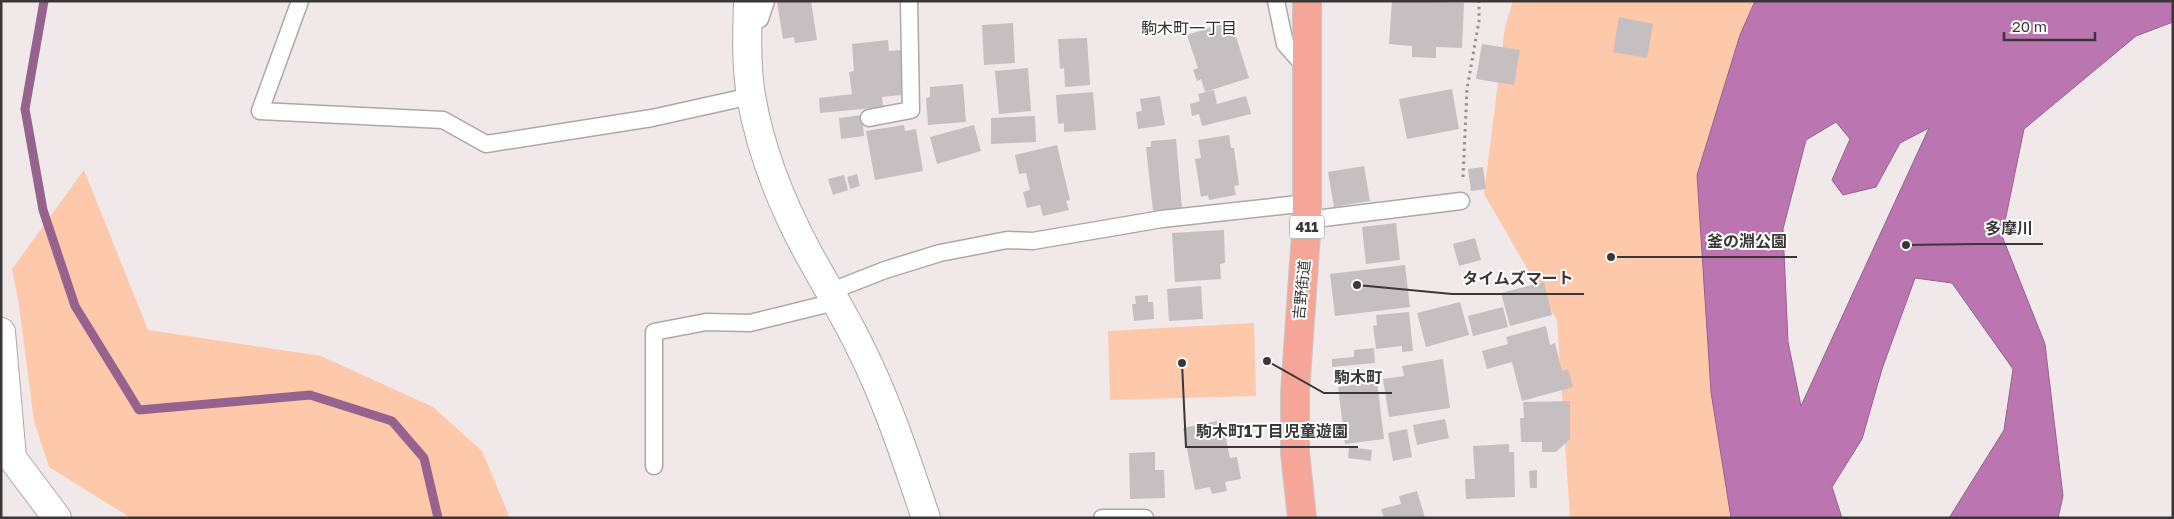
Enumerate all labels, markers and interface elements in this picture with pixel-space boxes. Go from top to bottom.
scale bar [2004,10,2095,42]
text: 20 m [2012,17,2047,35]
district label: 駒木町一丁目 [1141,18,1237,38]
callout: 多摩川 [1975,213,2043,244]
road number: 411 [1290,216,1324,238]
text: 多摩川 [1985,218,2033,238]
callout: 釜の淵公園 [1697,226,1797,257]
text: 釜の淵公園 [1707,231,1787,251]
street label: 吉野街道 [1289,259,1313,321]
callout: タイムズマート [1452,263,1584,294]
text: タイムズマート [1462,268,1574,288]
callout: 駒木町 [1324,362,1392,393]
text: 駒木町 [1334,367,1382,387]
callout: 駒木町1丁目児童遊園 [1186,416,1358,447]
text: 駒木町1丁目児童遊園 [1196,421,1348,441]

